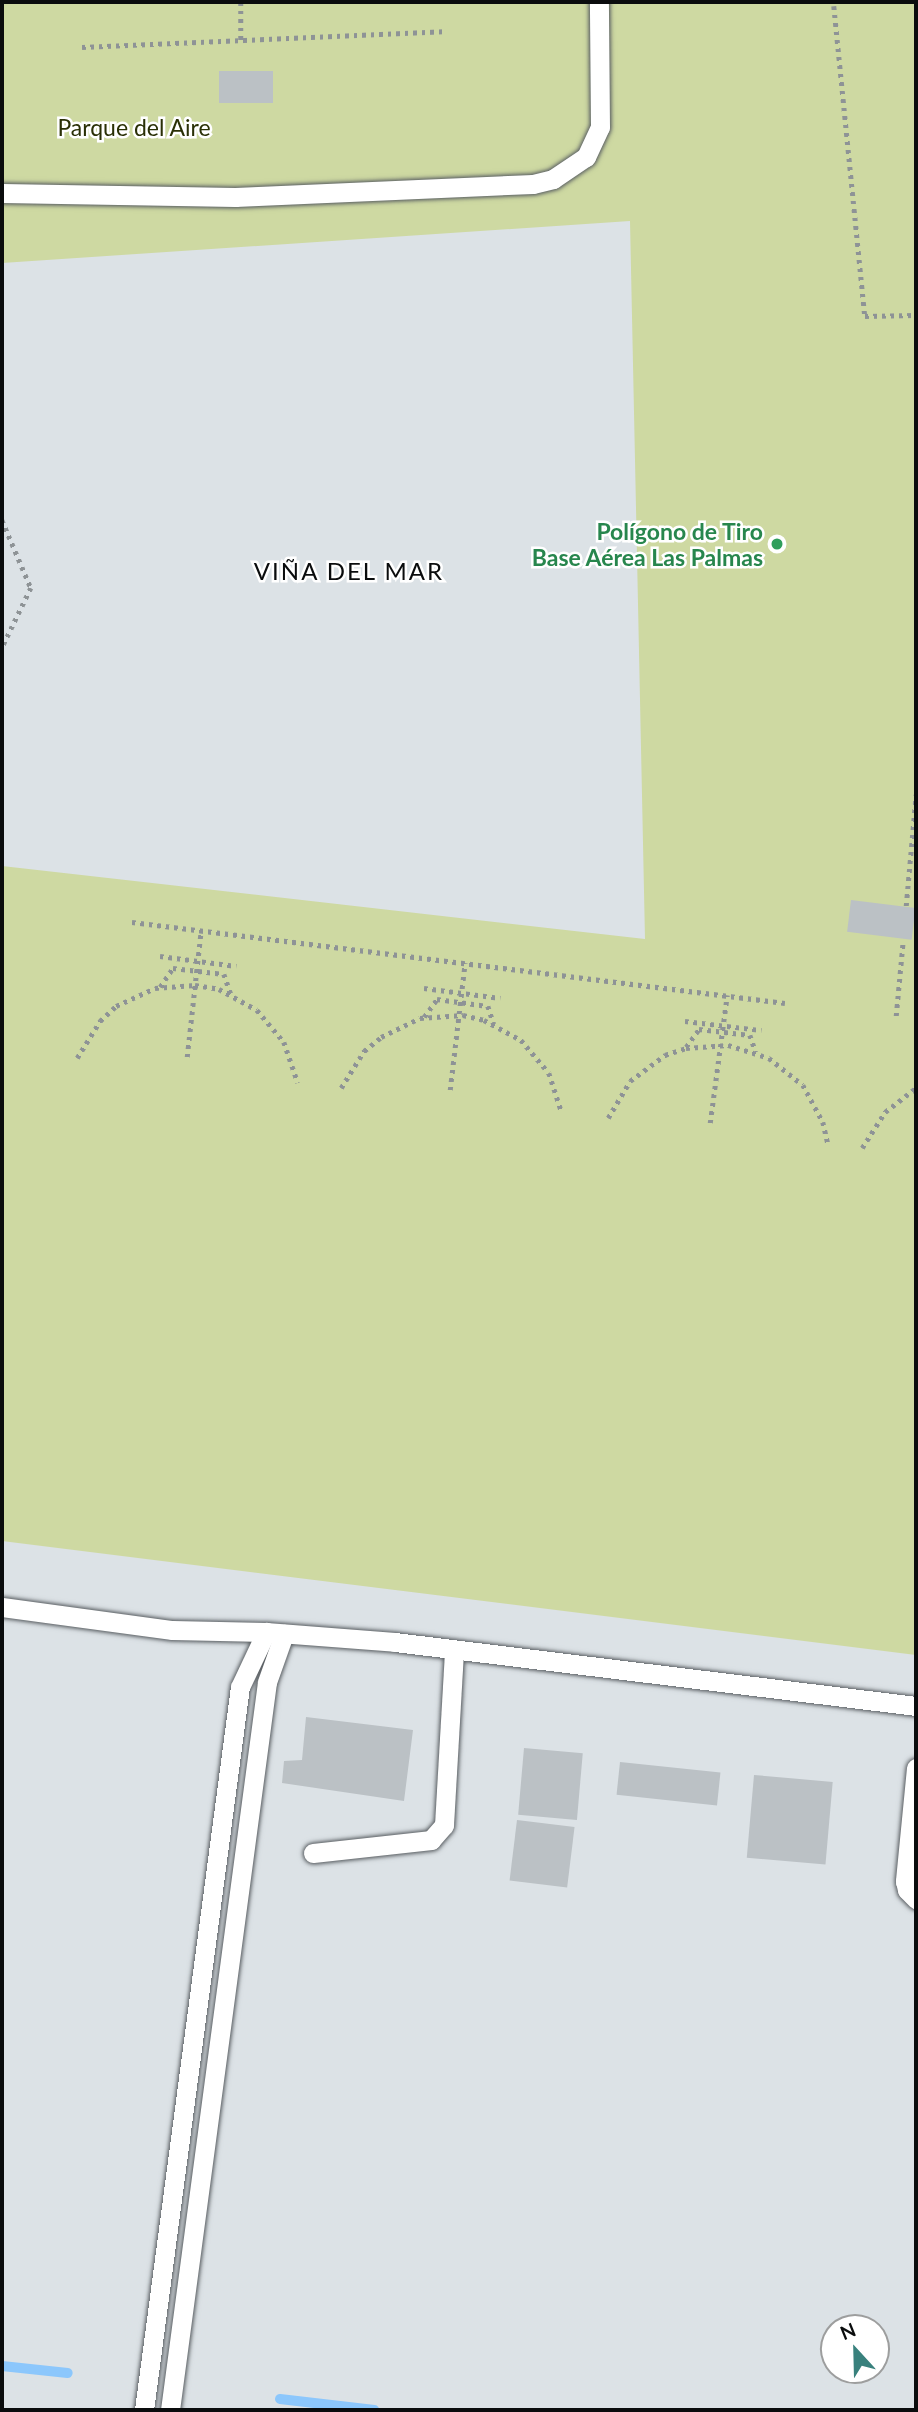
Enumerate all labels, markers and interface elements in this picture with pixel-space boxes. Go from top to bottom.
park label: Parque del Aire [57,113,211,141]
place label: Polígono de Tiro Base Aérea Las Palmas [531,517,763,571]
marker: Polígono de Tiro Base Aérea Las Palmas [769,536,785,552]
district label: VIÑA DEL MAR [255,557,443,585]
north arrow [820,2314,890,2384]
text: N [837,2318,859,2344]

